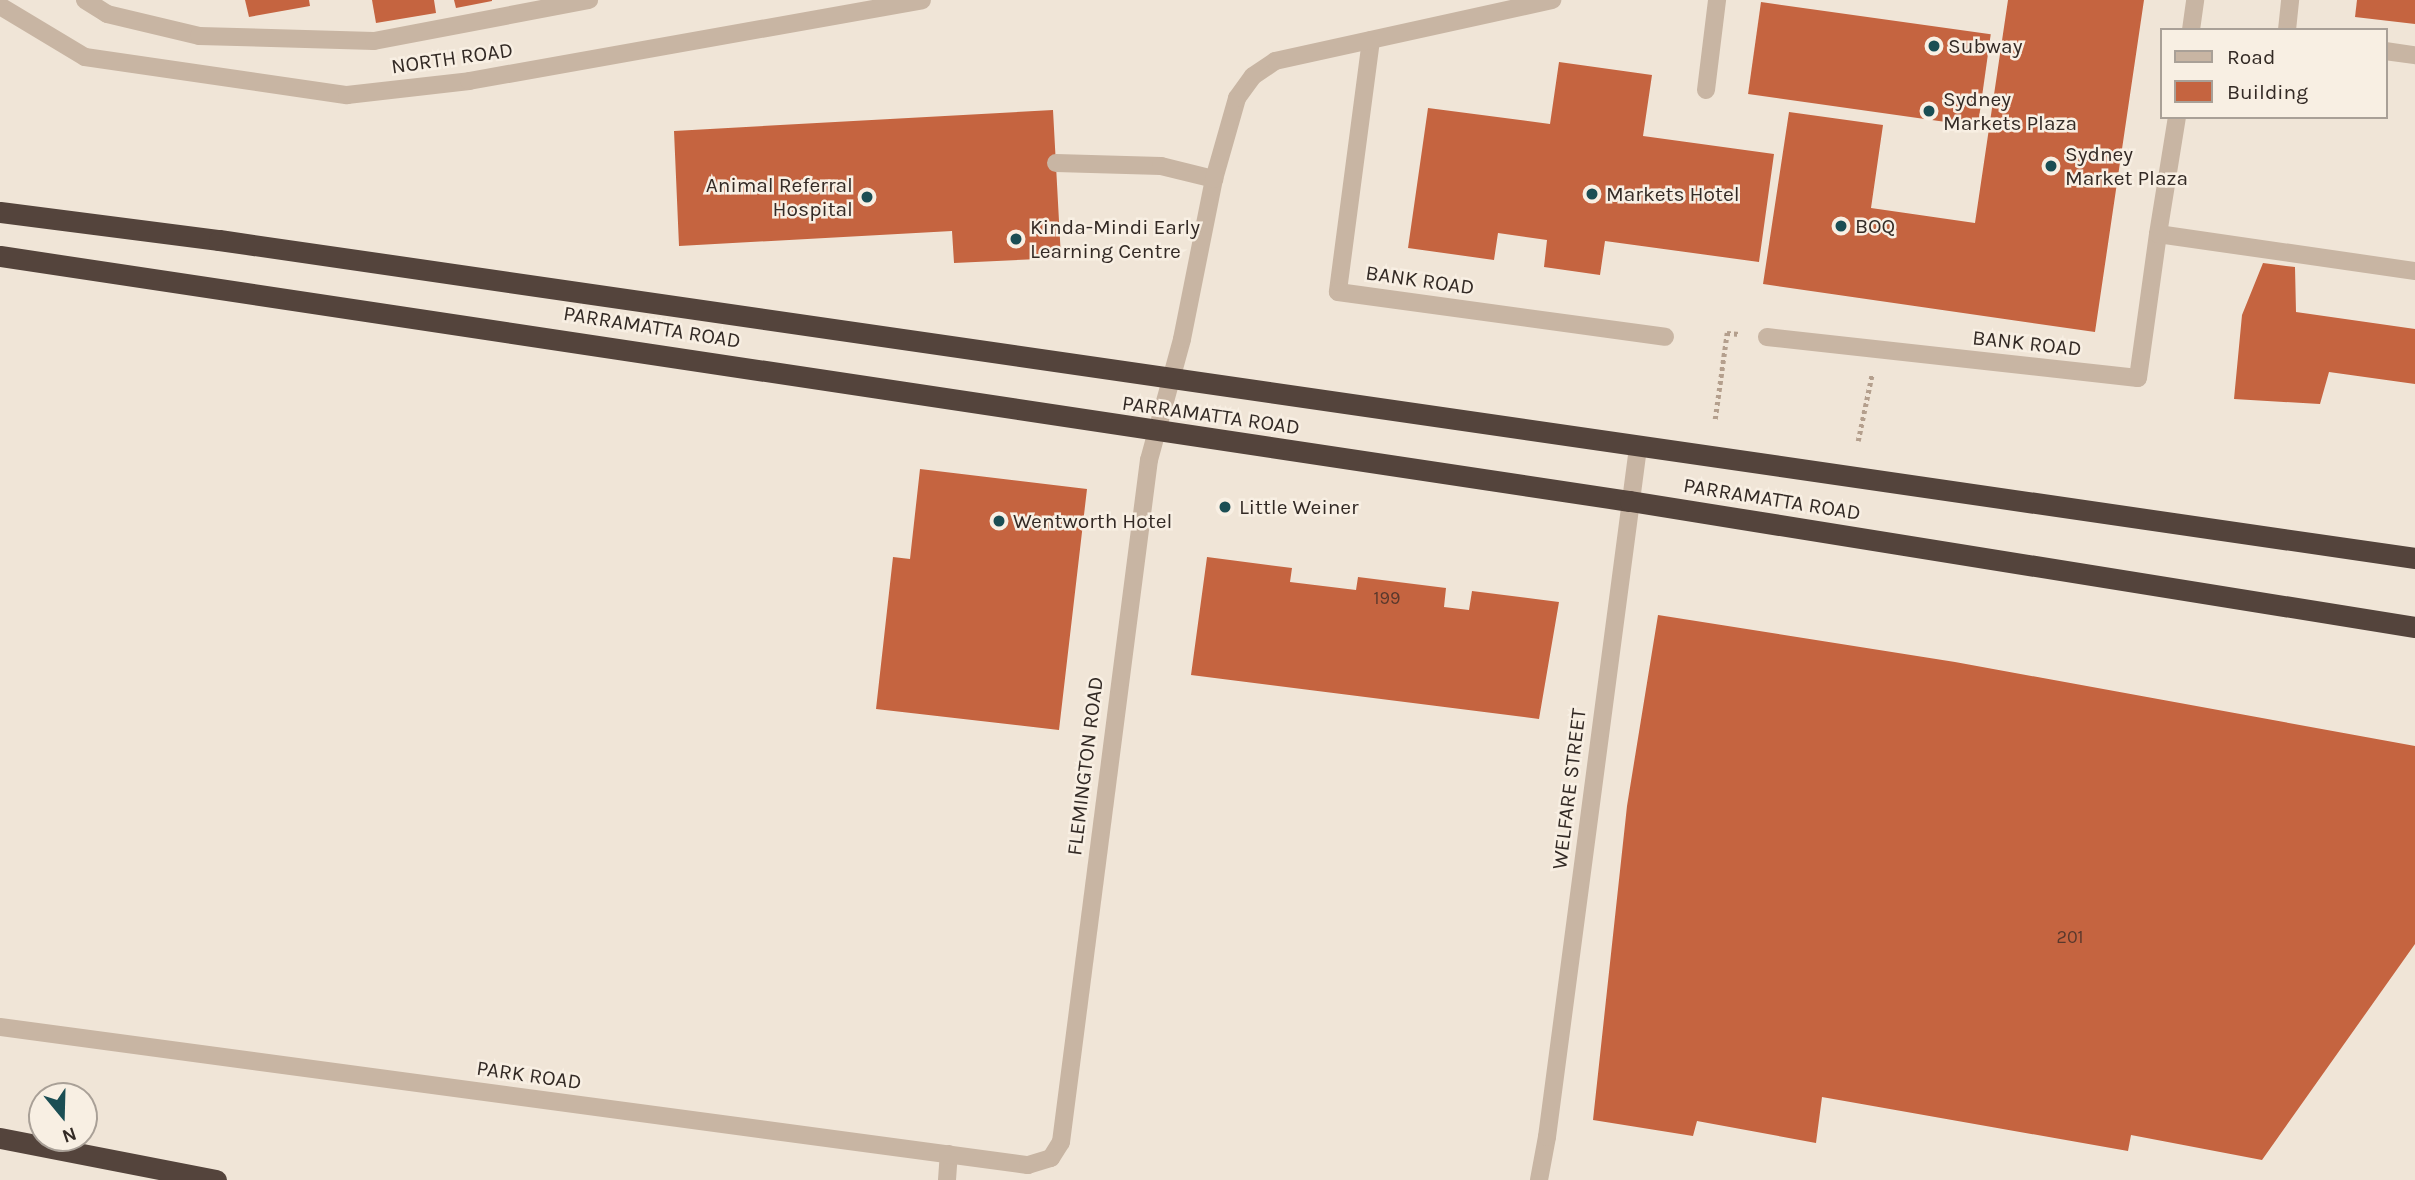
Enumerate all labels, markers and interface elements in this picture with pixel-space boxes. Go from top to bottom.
legend [2160,28,2387,119]
place label: Subway [1948,33,2022,59]
street label: NORTH ROAD [390,37,514,79]
marker: Subway [1926,38,1942,54]
text: Road [2227,45,2275,69]
text: Building [2227,80,2308,104]
place label: Sydney Markets Plaza [1943,86,2077,136]
marker: Sydney Markets Plaza [1921,103,1937,119]
place label: Sydney Market Plaza [2065,141,2188,191]
marker: Sydney Market Plaza [2043,158,2059,174]
place label: Animal Referral Hospital [706,172,853,222]
place label: Markets Hotel [1606,181,1740,207]
marker: Markets Hotel [1584,186,1600,202]
marker: Animal Referral Hospital [859,189,875,205]
place label: BOQ [1855,213,1895,239]
place label: Kinda-Mindi Early Learning Centre [1030,214,1200,264]
marker: BOQ [1833,218,1849,234]
marker: Kinda-Mindi Early Learning Centre [1008,231,1024,247]
street label: BANK ROAD [1364,260,1476,300]
street label: PARRAMATTA ROAD [562,301,742,353]
street label: BANK ROAD [1971,325,2083,361]
street label: PARRAMATTA ROAD [1121,390,1301,440]
street label: PARRAMATTA ROAD [1682,473,1862,525]
place label: Little Weiner [1239,494,1359,520]
marker: Little Weiner [1217,499,1233,515]
place label: Wentworth Hotel [1013,508,1172,534]
marker: Wentworth Hotel [991,513,1007,529]
house number: 199 [1374,587,1400,609]
street label: FLEMINGTON ROAD [1062,675,1108,857]
street label: WELFARE STREET [1547,707,1591,871]
house number: 201 [2056,926,2084,948]
street label: PARK ROAD [475,1055,583,1095]
north arrow [28,1082,98,1152]
text: N [59,1122,79,1148]

